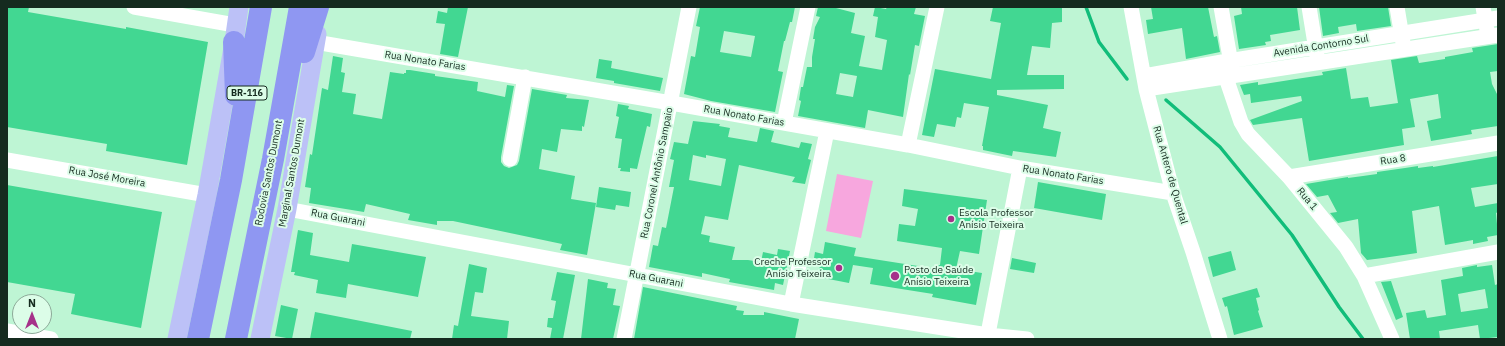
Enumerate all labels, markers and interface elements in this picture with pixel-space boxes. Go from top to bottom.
street label: Avenida Contorno Sul [1273,33,1369,59]
street label: Rua Nonato Farias [384,49,466,73]
road number: BR-116 [227,86,267,100]
street label: Rua Nonato Farias [703,103,785,129]
street label: Rua Coronel Antônio Sampaio [638,106,676,240]
street label: Marginal Santos Dumont [277,118,307,228]
street label: Rodovia Santos Dumont [253,119,285,227]
street label: Rua Antero de Quental [1150,125,1190,225]
street label: Rua 8 [1379,152,1407,168]
street label: Rua Nonato Farias [1022,163,1104,187]
street label: Rua José Moreira [68,164,146,190]
street label: Rua 1 [1294,185,1320,213]
street label: Rua Guarani [310,207,366,229]
place label: Escola Professor Anísio Teixeira [959,207,1033,230]
marker: Escola Professor Anísio Teixeira [946,214,956,224]
place label: Creche Professor Anísio Teixeira [754,256,831,280]
marker: Creche Professor Anísio Teixeira [834,263,844,273]
place label: Posto de Saúde Anísio Teixeira [904,264,973,288]
street label: Rua Guarani [628,268,684,290]
marker: Posto de Saúde Anísio Teixeira [889,270,901,282]
north arrow [12,294,52,334]
text: N [28,296,36,310]

